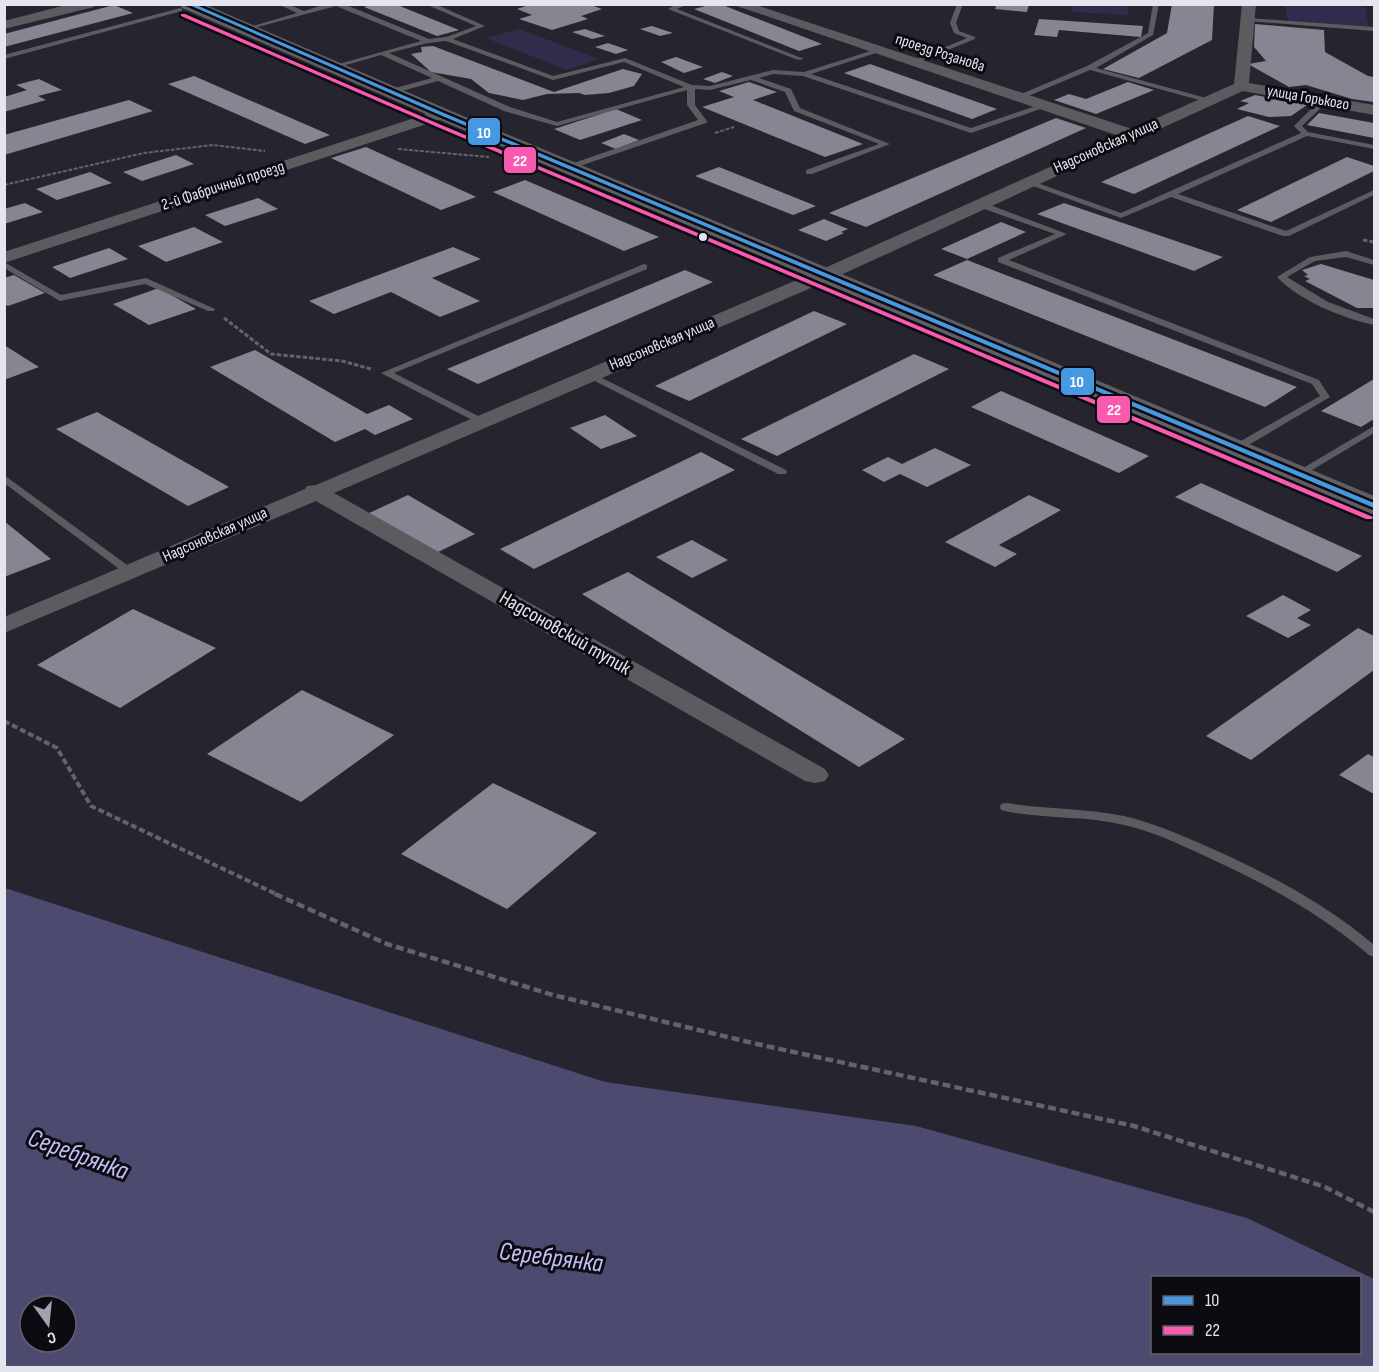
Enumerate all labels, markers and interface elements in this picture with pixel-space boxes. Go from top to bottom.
street label: проезд Розанова [893,30,987,76]
street label: улица Горького [1265,81,1351,115]
street label: Надсоновская улица [1051,114,1161,178]
line badge: 10 [467,117,501,146]
text: 10 [477,124,491,143]
line badge: 22 [503,146,537,174]
text: 22 [513,152,527,171]
street label: 2-й Фабричный проезд [159,157,287,215]
unlabelled marker [697,231,709,243]
street label: Надсоновская улица [607,313,717,375]
line badge: 10 [1060,367,1095,396]
text: 10 [1070,373,1084,392]
line badge: 22 [1096,395,1131,424]
text: 22 [1107,401,1121,420]
street label: Надсоновская улица [160,503,270,567]
street label: Надсоновский тупик [495,586,635,681]
water label: Серебрянка [24,1123,133,1188]
water label: Серебрянка [497,1236,605,1280]
legend [1151,1276,1361,1354]
text: 10 [1205,1290,1219,1311]
north arrow [18,1294,78,1354]
text: 22 [1205,1320,1220,1341]
text: С [45,1327,58,1347]

